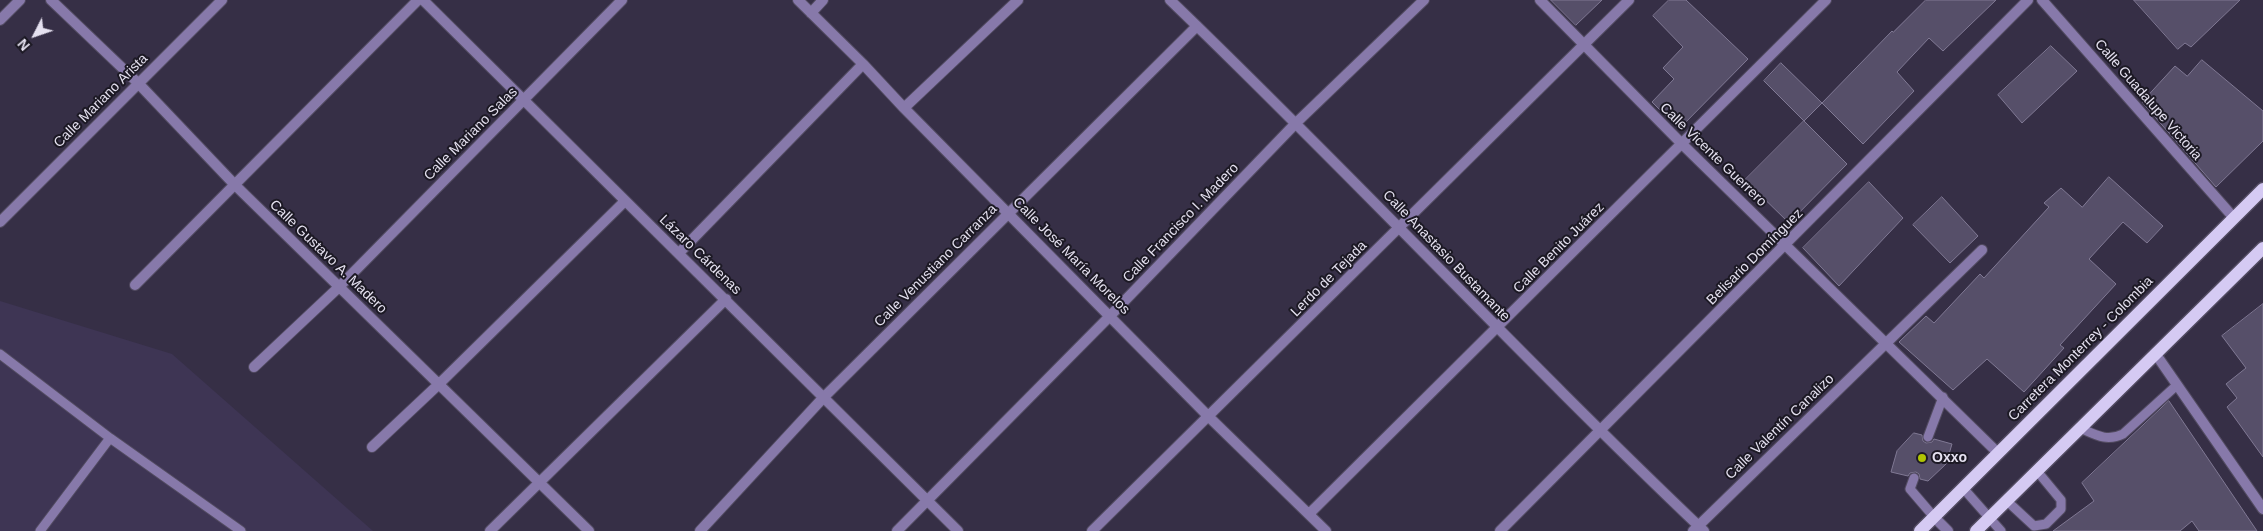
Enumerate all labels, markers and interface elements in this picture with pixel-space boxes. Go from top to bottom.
north arrow [10,10,60,60]
text: N [14,36,33,54]
street label: Calle Guadalupe Victoria [2091,36,2205,164]
street label: Calle Mariano Arista [50,50,152,152]
street label: Calle Mariano Salas [421,84,521,184]
street label: Calle Vicente Guerrero [1656,100,1770,210]
street label: Calle Francisco I. Madero [1120,160,1242,286]
street label: Calle Anastasio Bustamante [1379,187,1513,325]
street label: Calle José María Morelos [1009,194,1133,318]
street label: Calle Gustavo A. Madero [266,197,390,317]
street label: Calle Benito Juárez [1510,199,1608,297]
street label: Calle Venustiano Carranza [871,201,1001,331]
street label: Belisario Domínguez [1703,205,1807,309]
street label: Lázaro Cárdenas [656,212,744,298]
street label: Lerdo de Tejada [1288,238,1370,320]
street label: Carretera Monterrey - Colombia [2005,273,2157,425]
street label: Calle Valentín Canalizo [1722,371,1838,483]
place label: Oxxo [1932,450,1967,466]
marker: Oxxo [1916,452,1928,464]

